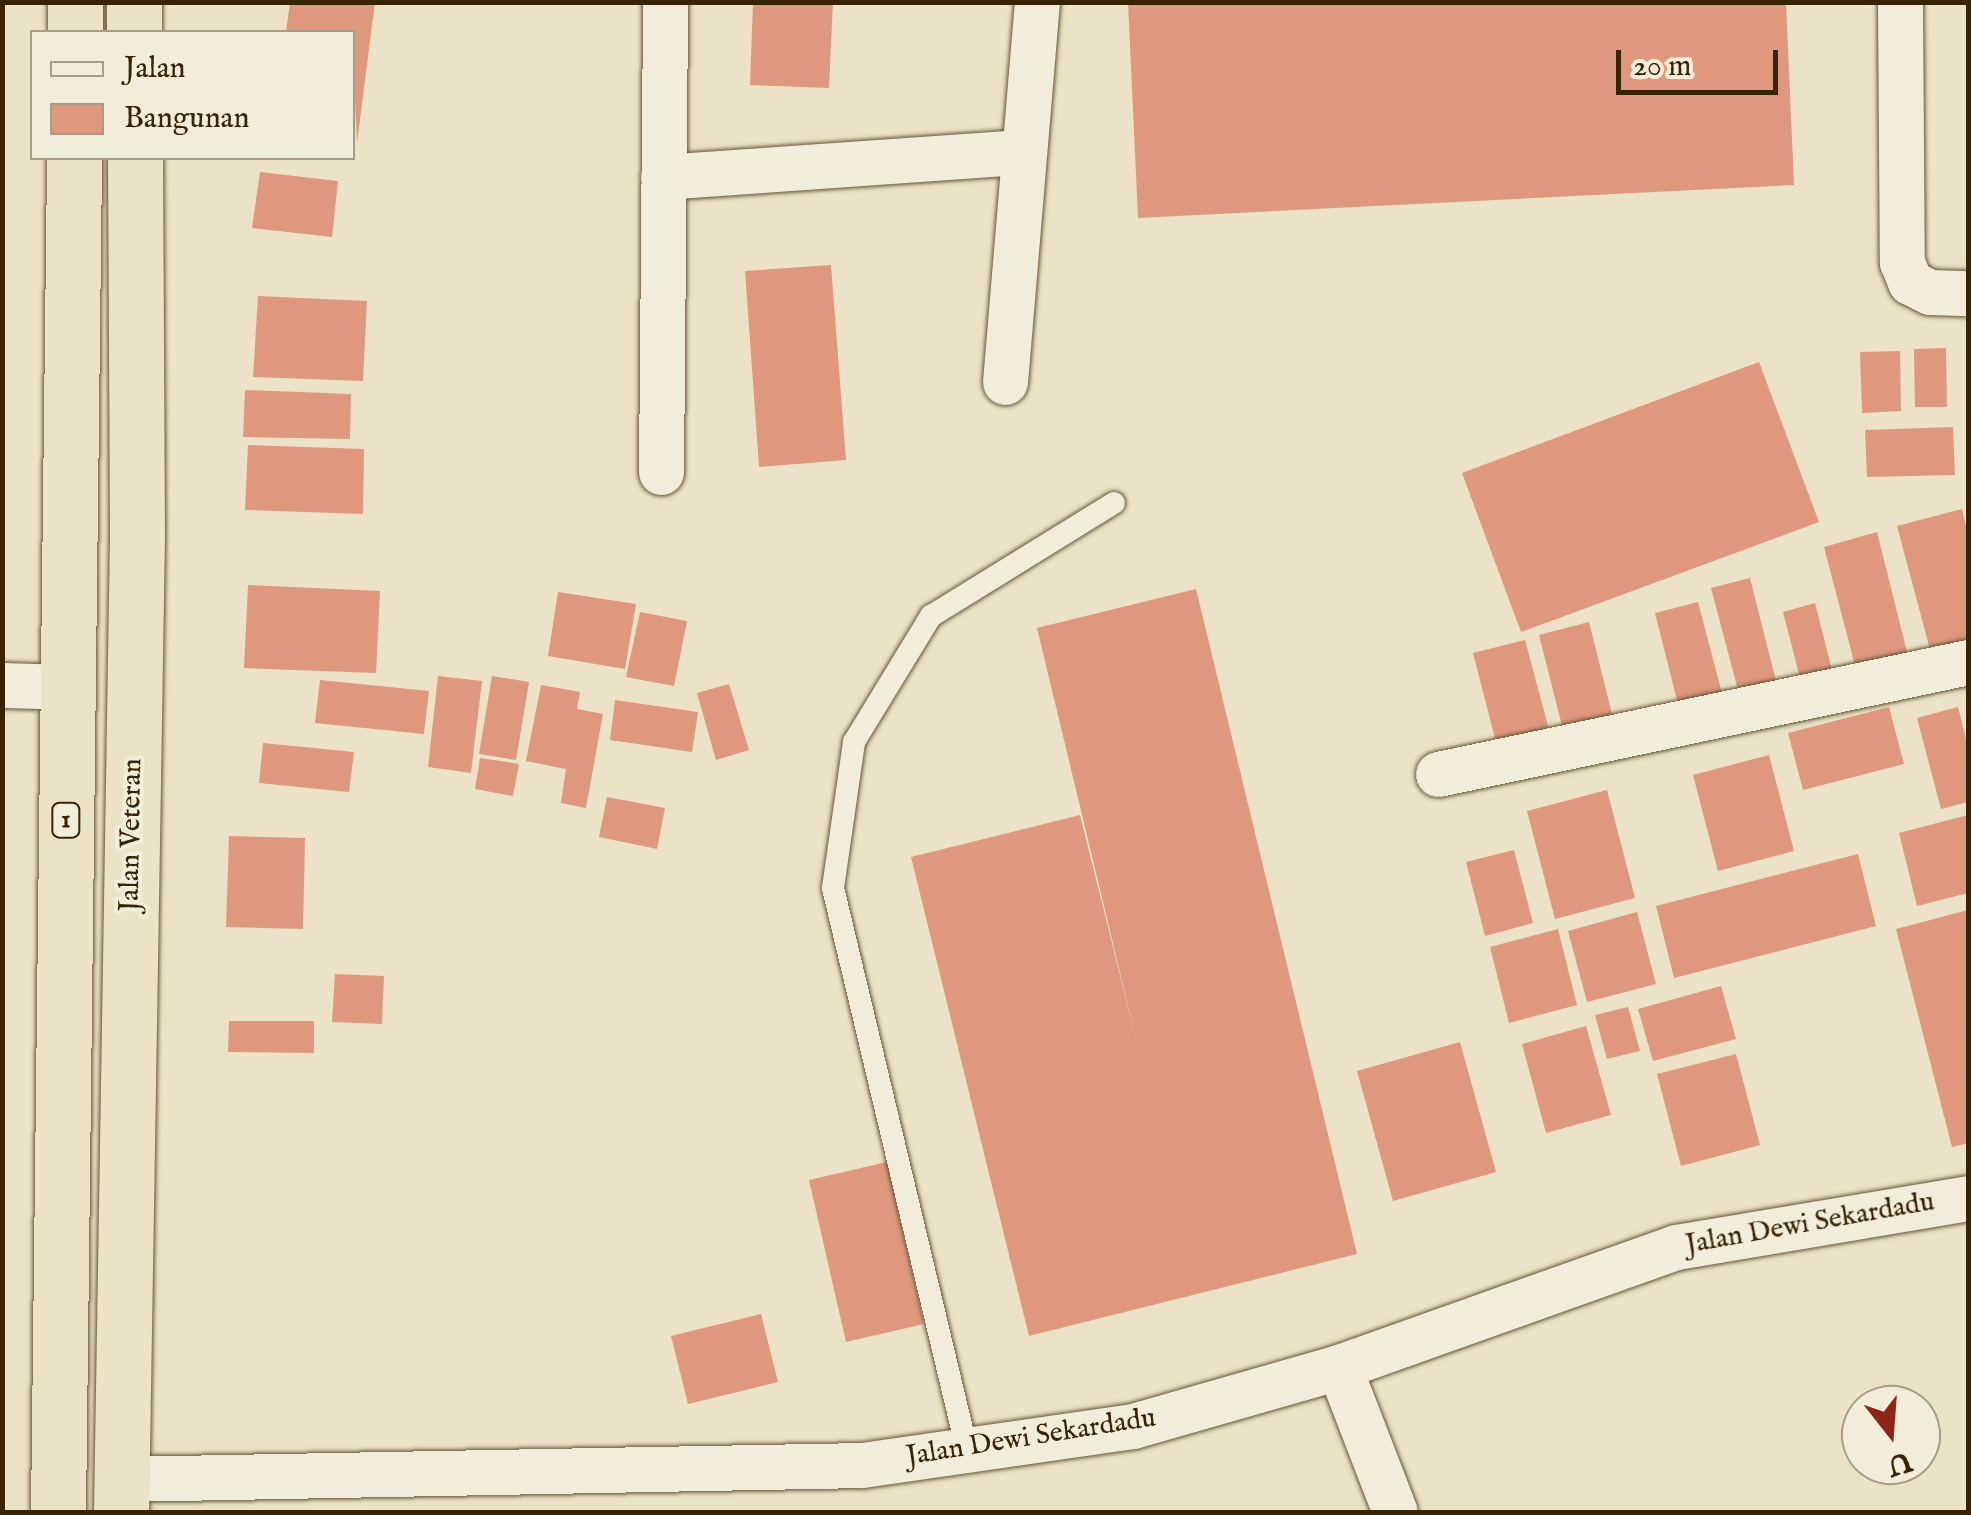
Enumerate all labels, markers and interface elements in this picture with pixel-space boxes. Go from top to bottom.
legend [30,30,355,160]
scale bar [1621,30,1784,92]
text: 20 m [1633,48,1692,86]
text: Jalan [124,50,186,88]
text: Bangunan [124,100,250,138]
street label: Jalan Veteran [114,758,150,912]
road number: 1 [51,800,81,840]
street label: Jalan Dewi Sekardadu [1683,1186,1937,1262]
north arrow [1841,1385,1941,1485]
street label: Jalan Dewi Sekardadu [904,1402,1158,1474]
text: U [1883,1442,1916,1482]

